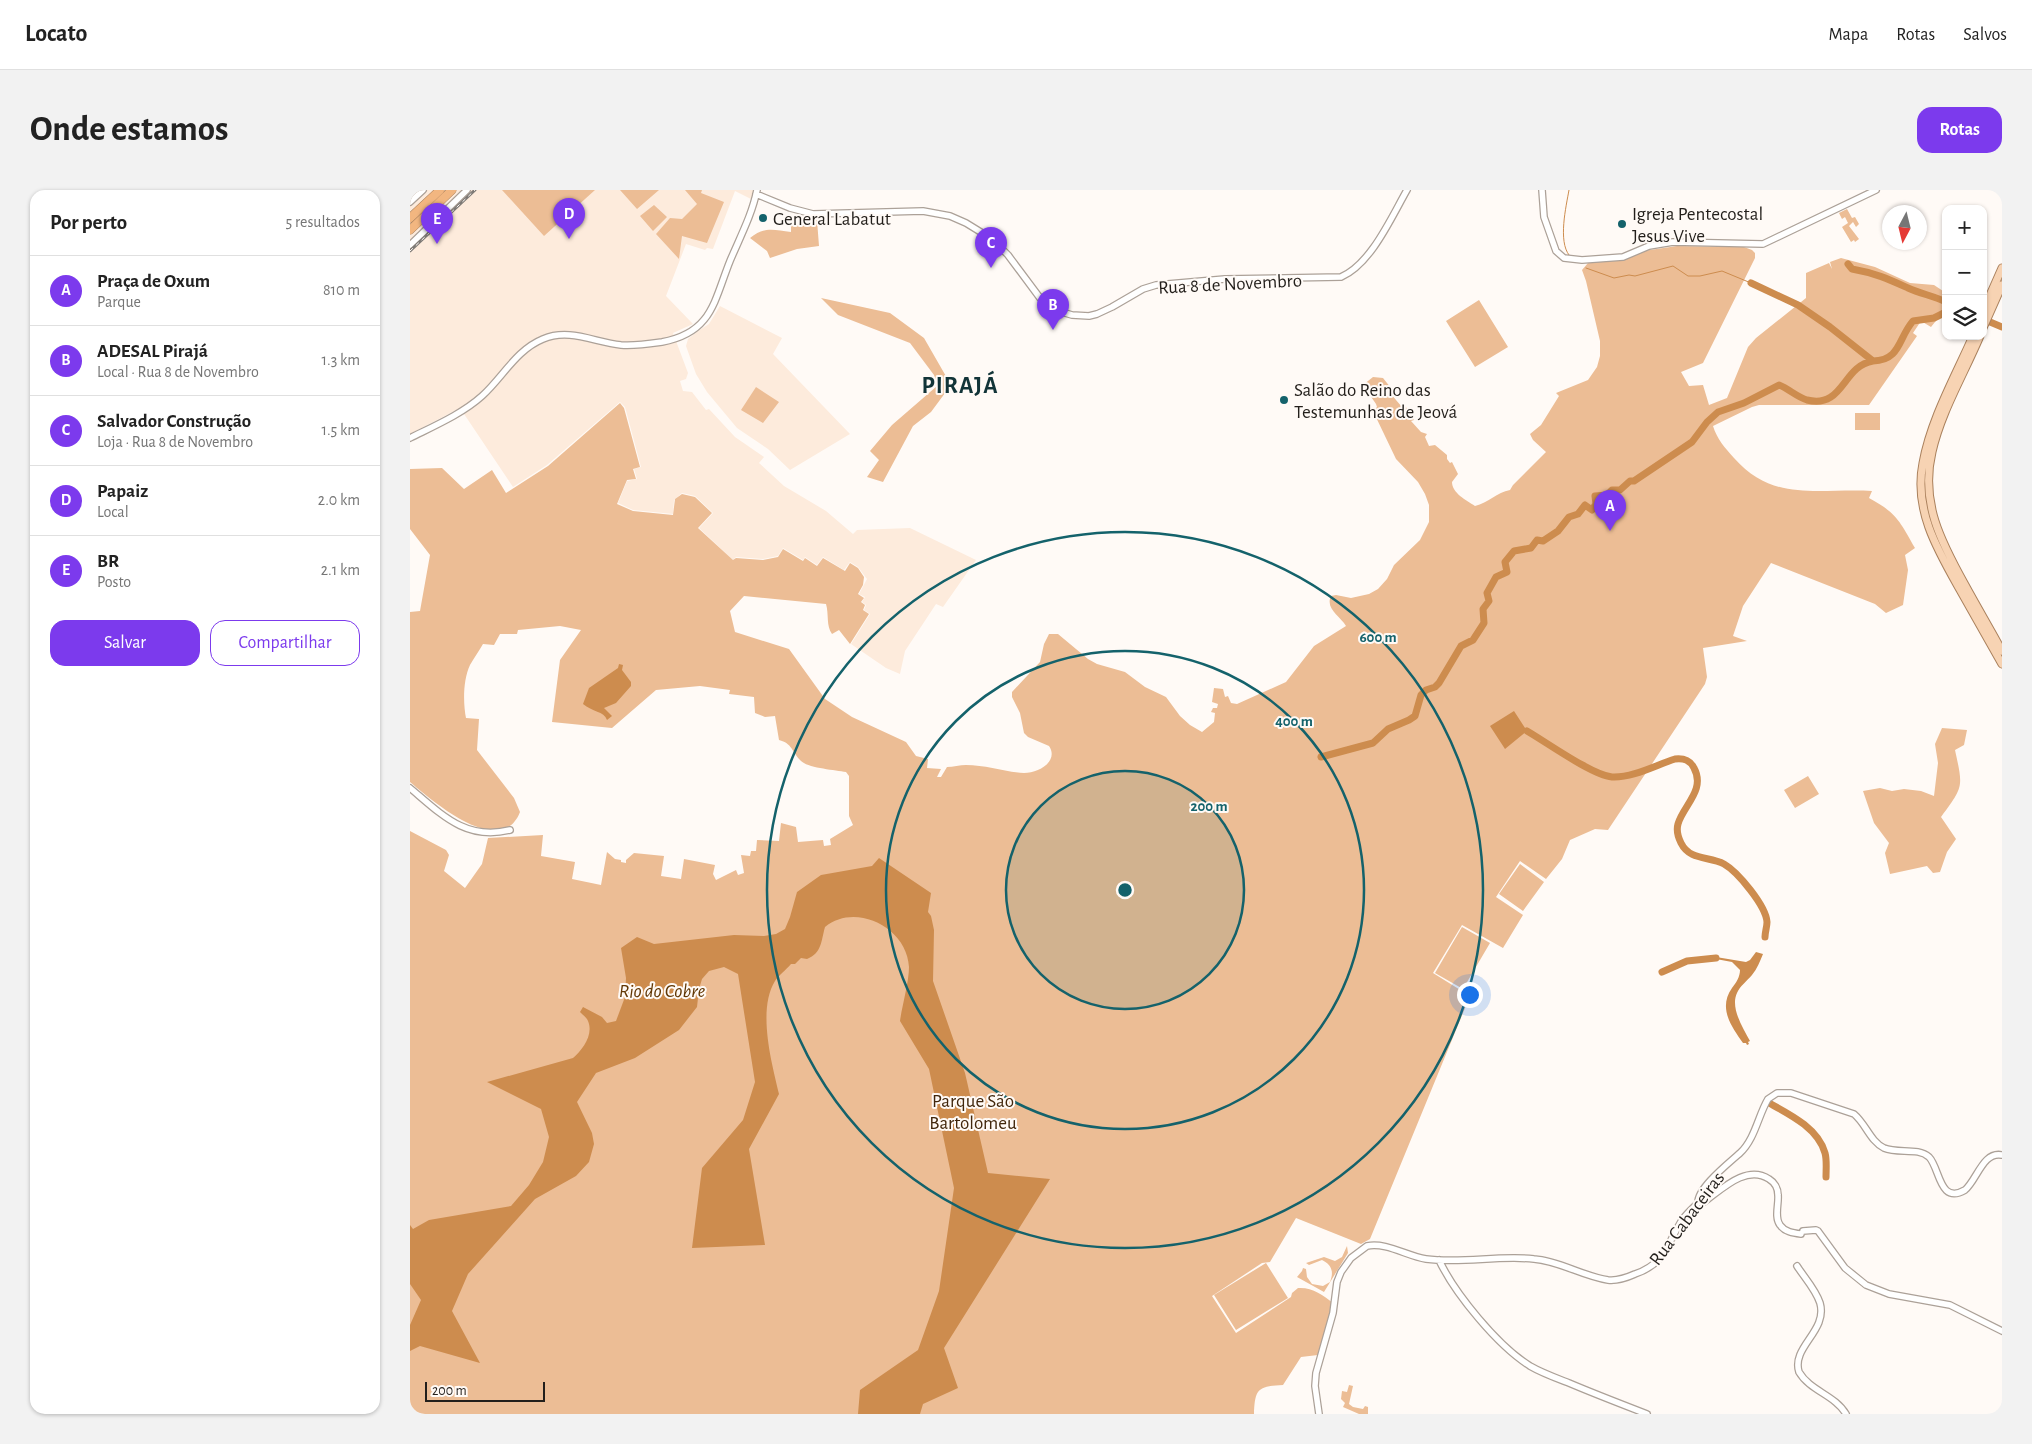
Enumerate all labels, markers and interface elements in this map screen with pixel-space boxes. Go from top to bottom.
text: Locato [25,22,87,46]
text: Mapa [1829,26,1868,44]
text: Rotas [1896,26,1935,44]
text: Salvos [1963,26,2007,44]
button: Rotas [1917,107,2002,153]
text: Onde estamos [30,112,229,147]
pin: D [553,198,585,239]
pin: E [421,203,453,244]
place label: Igreja Pentecostal Jesus Vive [1632,205,1763,246]
north arrow [1882,205,1927,250]
map controls [1942,205,1987,340]
button: + [1942,205,1987,250]
place label: General Labatut [773,210,891,229]
text: Por perto [50,212,127,233]
marker: General Labatut [757,212,769,224]
text: 5 resultados [286,214,360,230]
marker: Igreja Pentecostal Jesus Vive [1616,218,1628,230]
pin: C [975,227,1007,268]
button: − [1942,250,1987,295]
street label: Rua 8 de Novembro [1158,271,1303,298]
text: Praça de Oxum [97,272,210,291]
text: A [61,282,71,298]
text: 810 m [323,282,360,298]
pin: B [1037,289,1069,330]
text: Parque [97,294,141,310]
button: layers [1942,295,1987,340]
text: ADESAL Pirajá [97,342,208,361]
text: B [61,352,71,368]
text: 1.3 km [322,352,360,368]
text: Local · Rua 8 de Novembro [97,364,259,380]
district label: PIRAJÁ [921,370,999,398]
place label: Salão do Reino das Testemunhas de Jeová [1294,381,1458,422]
marker: Salão do Reino das Testemunhas de Jeová [1278,394,1290,406]
text: Salvador Construção [97,412,251,431]
text: C [62,422,70,438]
text: 1.5 km [321,422,360,438]
text: Loja · Rua 8 de Novembro [97,434,253,450]
text: Papaiz [97,482,148,501]
pin: A [1594,490,1626,531]
text: D [61,492,71,508]
text: 2.0 km [318,492,360,508]
text: Local [97,504,129,520]
text: BR [97,552,119,571]
text: E [62,562,70,578]
text: 2.1 km [321,562,360,578]
text: Posto [97,574,131,590]
button: Salvar [50,620,200,666]
button: Compartilhar [210,620,360,666]
text: 600 m [1359,630,1397,645]
text: 400 m [1275,714,1313,729]
text: 200 m [1190,799,1228,814]
centre of rings [1116,881,1134,899]
water label: Rio do Cobre [619,981,706,1001]
your location [1457,982,1483,1008]
park label: Parque São Bartolomeu [929,1092,1017,1133]
street label: Rua Cabaceiras [1646,1169,1728,1269]
scale bar [425,1379,545,1402]
text: 200 m [432,1384,467,1398]

